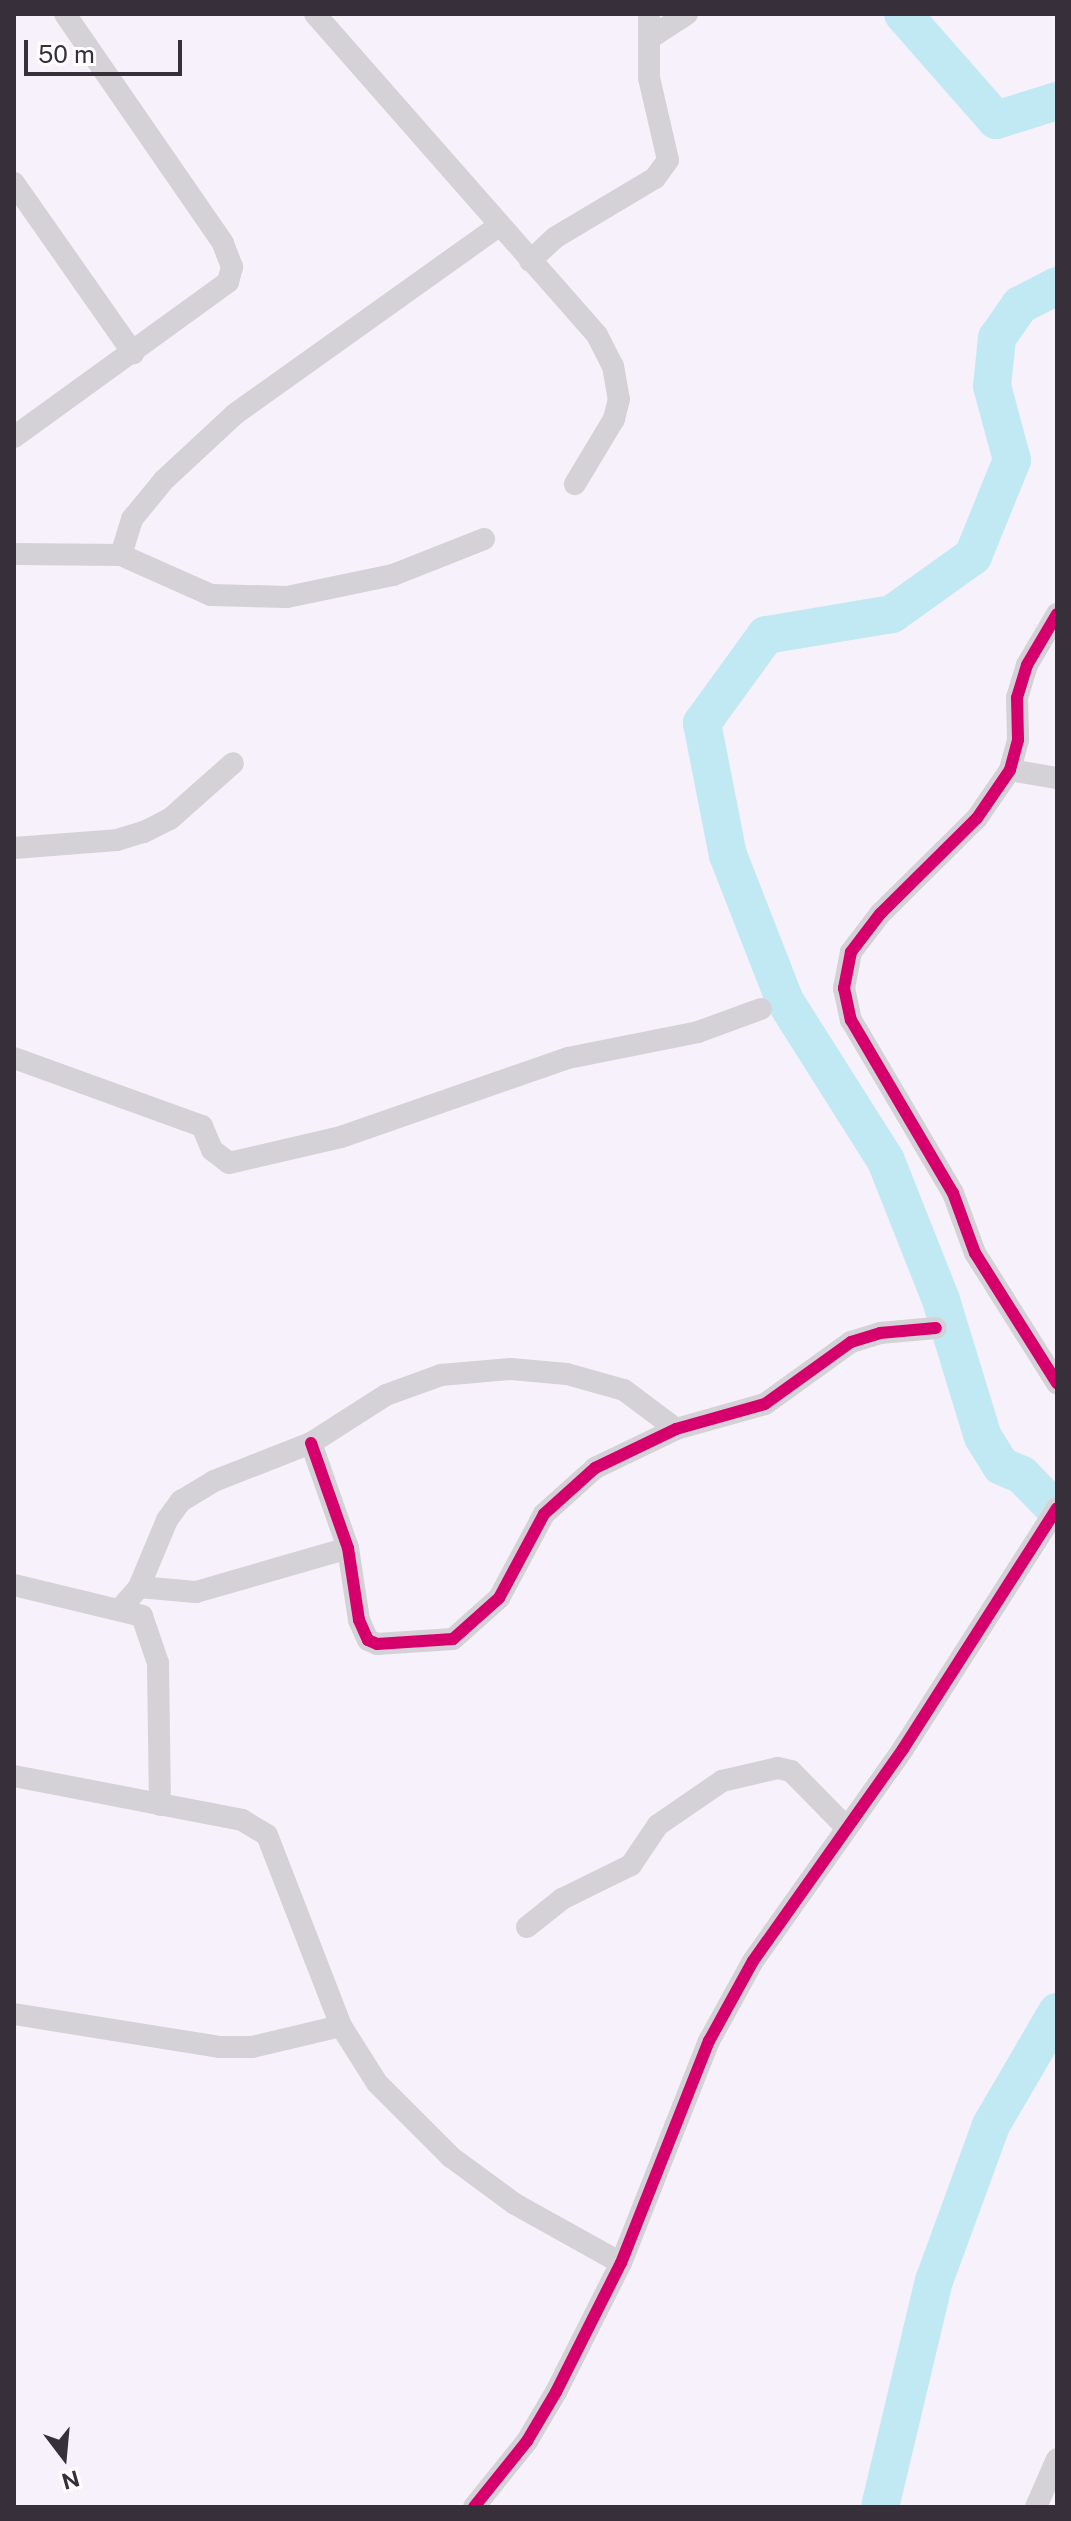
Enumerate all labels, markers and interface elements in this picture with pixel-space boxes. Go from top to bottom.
scale bar [28,24,186,74]
text: 50 m [38,40,95,68]
north arrow [24,2417,104,2497]
text: N [59,2465,82,2495]

